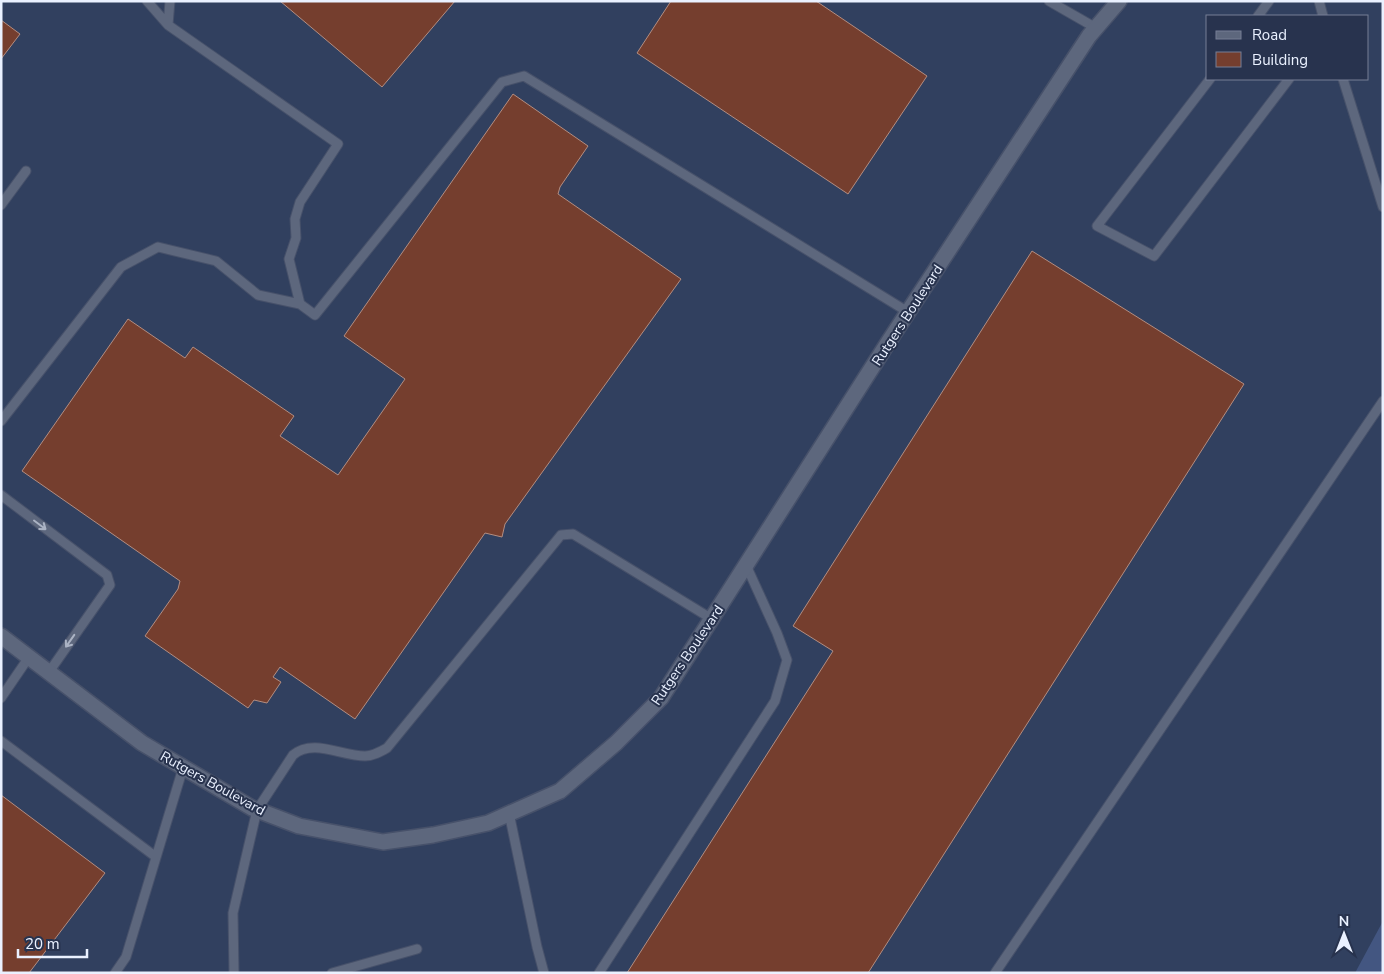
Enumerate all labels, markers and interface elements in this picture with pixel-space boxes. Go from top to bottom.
legend [1206,15,1369,80]
text: Road [1252,25,1287,45]
text: Building [1252,50,1308,70]
street label: Rutgers Boulevard [868,261,947,370]
one-way arrow [33,519,46,530]
street label: Rutgers Boulevard [647,601,728,709]
one-way arrow [65,634,76,647]
street label: Rutgers Boulevard [157,747,269,820]
north arrow [1319,909,1369,959]
text: N [1339,912,1349,931]
scale bar [18,926,86,958]
text: 20 m [25,934,60,954]

